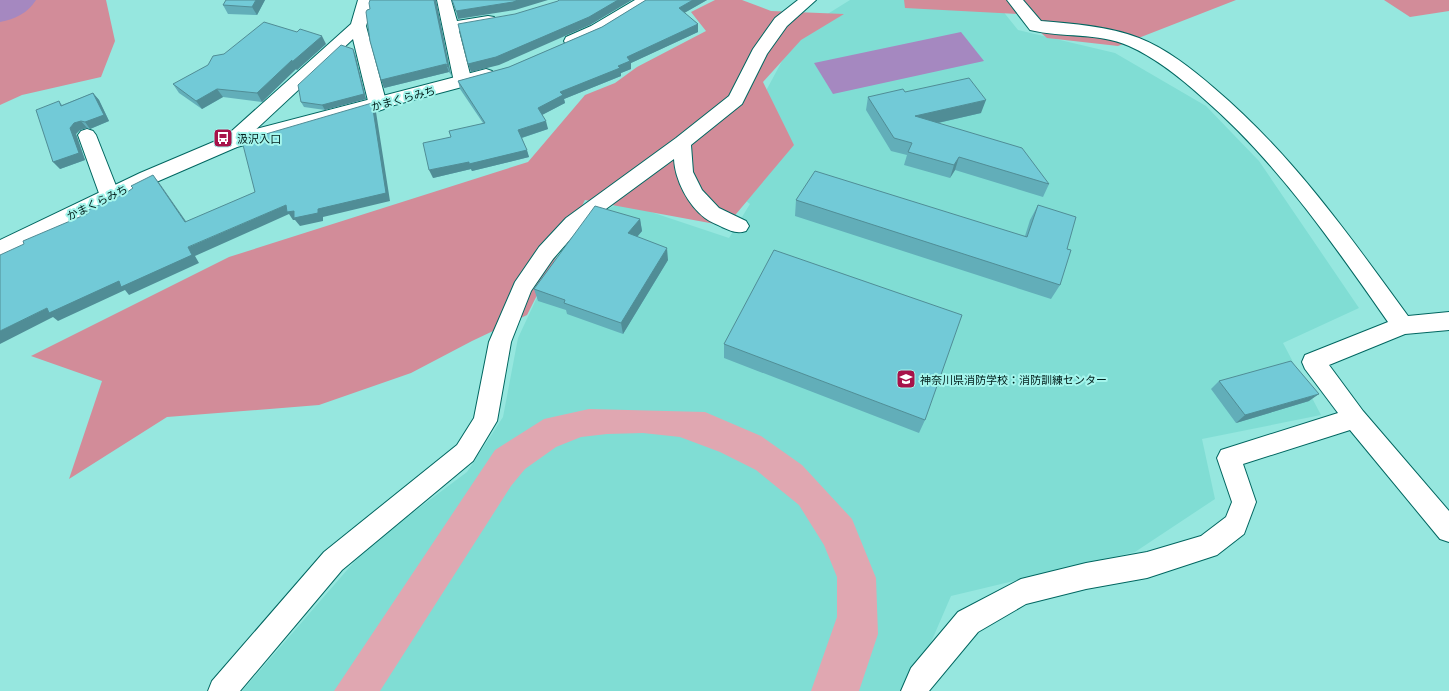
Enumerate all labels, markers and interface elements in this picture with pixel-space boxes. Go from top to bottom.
street label: かまくらみち [369,83,437,113]
bus stop icon: 汲沢入口 [212,127,234,149]
place label: 汲沢入口 [237,132,281,145]
street label: かまくらみち [64,182,130,222]
school or university icon: 神奈川県消防学校：消防訓練センター [895,368,917,390]
place label: 神奈川県消防学校：消防訓練センター [920,373,1107,386]

